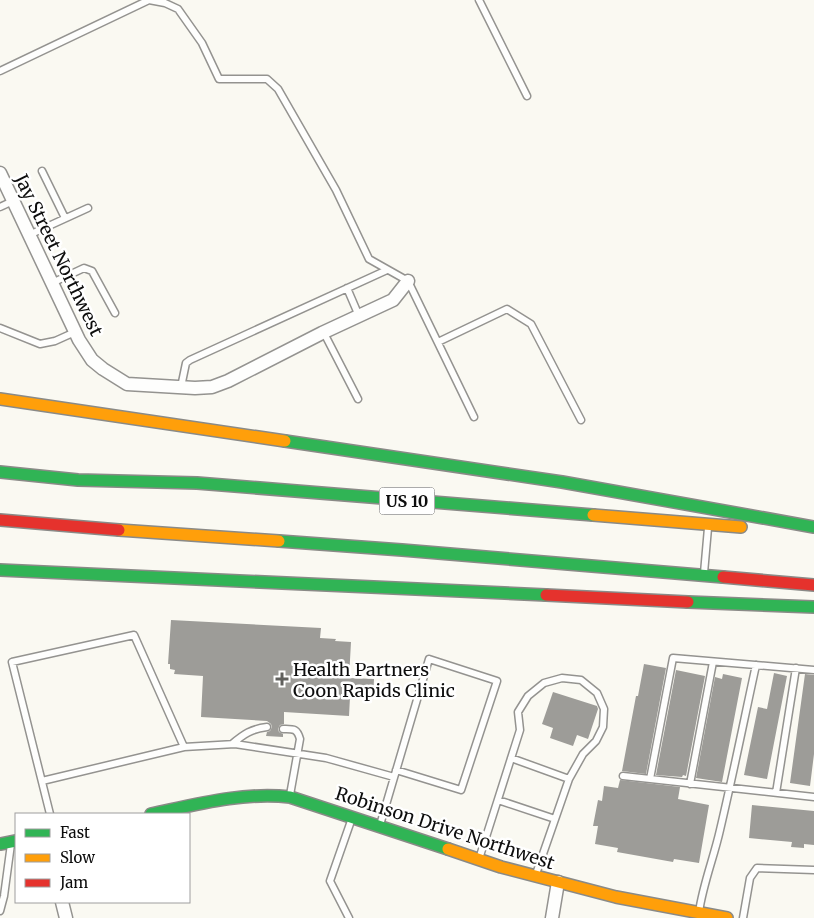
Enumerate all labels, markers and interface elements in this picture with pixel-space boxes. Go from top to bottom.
street label: Jay Street Northwest [9,169,108,340]
road number: US 10 [380,488,434,514]
place label: Health Partners Coon Rapids Clinic [293,658,455,702]
marker: Health Partners Coon Rapids Clinic [275,672,289,686]
street label: Robinson Drive Northwest [332,782,558,874]
legend [15,813,190,903]
text: Fast [60,823,90,842]
text: Slow [60,848,95,867]
text: Jam [59,873,88,892]

